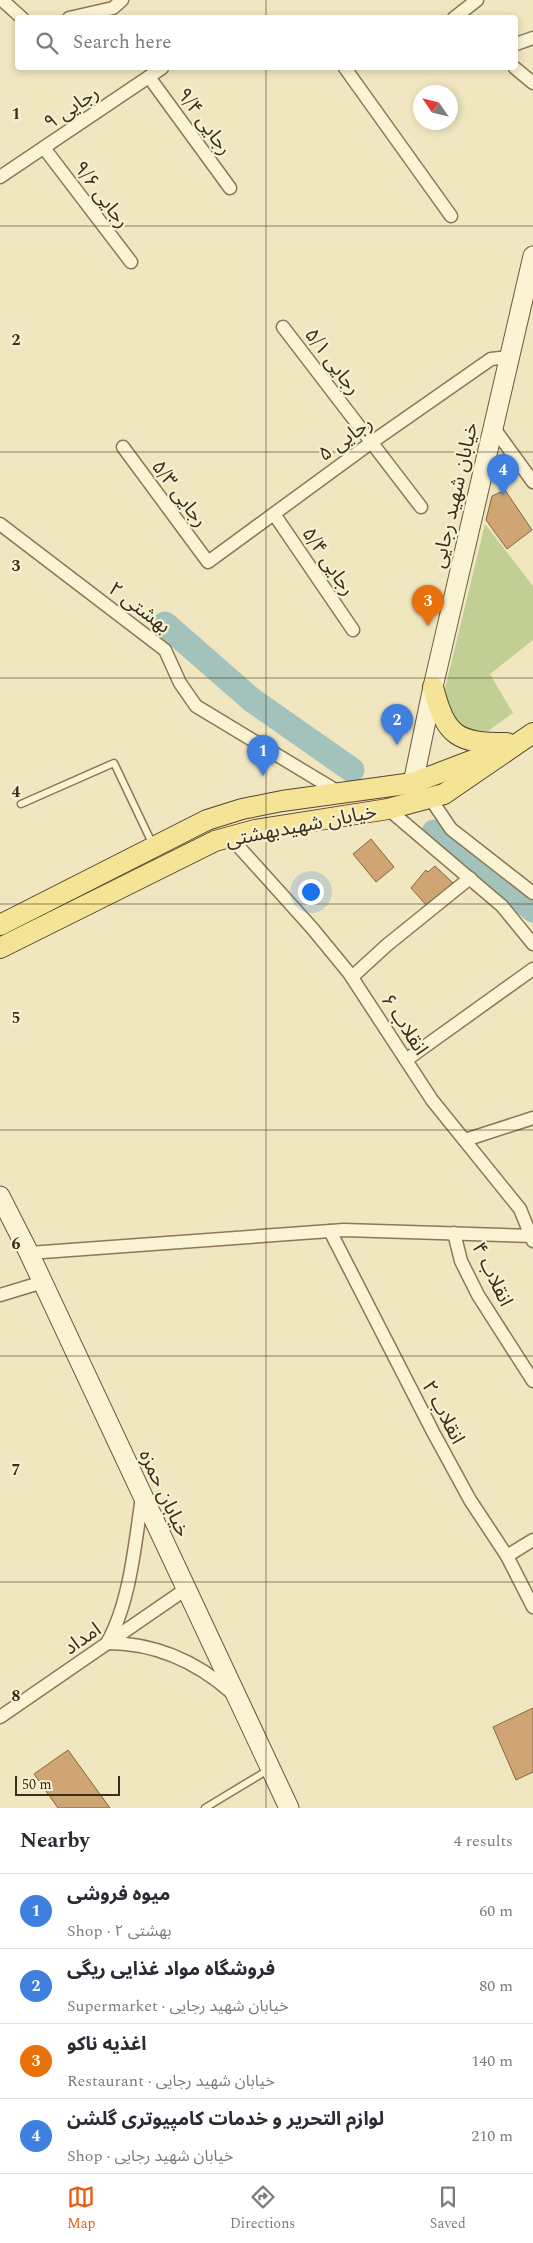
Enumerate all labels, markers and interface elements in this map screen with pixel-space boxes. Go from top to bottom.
search box [15,15,518,70]
text: Search here [73,28,172,57]
icon: search [33,29,61,57]
street label: رجایی ۹ [38,78,105,137]
street label: رجایی ۹/۴ [169,81,239,162]
north arrow [413,85,458,130]
text: 1 [12,102,20,126]
street label: رجایی ۹/۶ [66,155,137,235]
street label: رجایی ۵/۱ [297,322,368,402]
text: 2 [12,328,21,352]
street label: رجایی ۵ [312,409,379,469]
street label: خیابان شهید رجایی [424,419,486,571]
street label: رجایی ۵/۳ [144,454,215,534]
pin: 4 [487,454,519,495]
street label: رجایی ۵/۴ [294,521,362,602]
text: 3 [12,554,21,578]
street label: بهشتی ۲ [102,574,177,641]
pin: 3 [412,585,444,626]
pin: 2 [381,704,413,745]
pin: 1 [247,735,279,776]
text: 4 [12,780,21,804]
street label: خیابان شهیدبهشتی [223,797,379,855]
your location [298,879,324,905]
street label: انقلاب ۶ [373,988,435,1061]
text: 5 [12,1006,20,1030]
text: 6 [12,1232,21,1256]
street label: انقلاب ۴ [464,1237,521,1312]
street label: انقلاب ۲ [414,1375,472,1450]
street label: خیابان حمزه [131,1445,197,1542]
text: 7 [12,1458,21,1482]
street label: امداد [58,1615,108,1663]
text: 8 [12,1684,21,1708]
scale bar [15,1773,120,1796]
text: 50 m [22,1774,52,1795]
text: Nearby [20,1825,90,1857]
text: 4 results [454,1829,513,1853]
text: میوه فروشی [67,1880,170,1909]
text: 1 [32,1899,40,1923]
text: 60 m [479,1899,513,1923]
text: Shop · بهشتی ۲ [67,1919,171,1943]
text: فروشگاه مواد غذایی ریگی [67,1955,275,1984]
text: 2 [32,1974,40,1998]
text: 80 m [479,1974,513,1998]
text: Supermarket · خیابان شهید رجایی [67,1994,289,2018]
text: اغذیه ناکو [67,2030,146,2059]
text: 3 [32,2049,40,2073]
text: 140 m [471,2049,513,2073]
text: Restaurant · خیابان شهید رجایی [67,2069,275,2093]
text: لوازم التحریر و خدمات کامپیوتری گلشن [67,2105,384,2134]
text: 4 [32,2124,40,2148]
text: 210 m [471,2124,513,2148]
text: Shop · خیابان شهید رجایی [67,2144,234,2168]
tab: Map [67,2183,95,2234]
tab: Directions [230,2183,295,2234]
tab: Saved [430,2183,466,2234]

